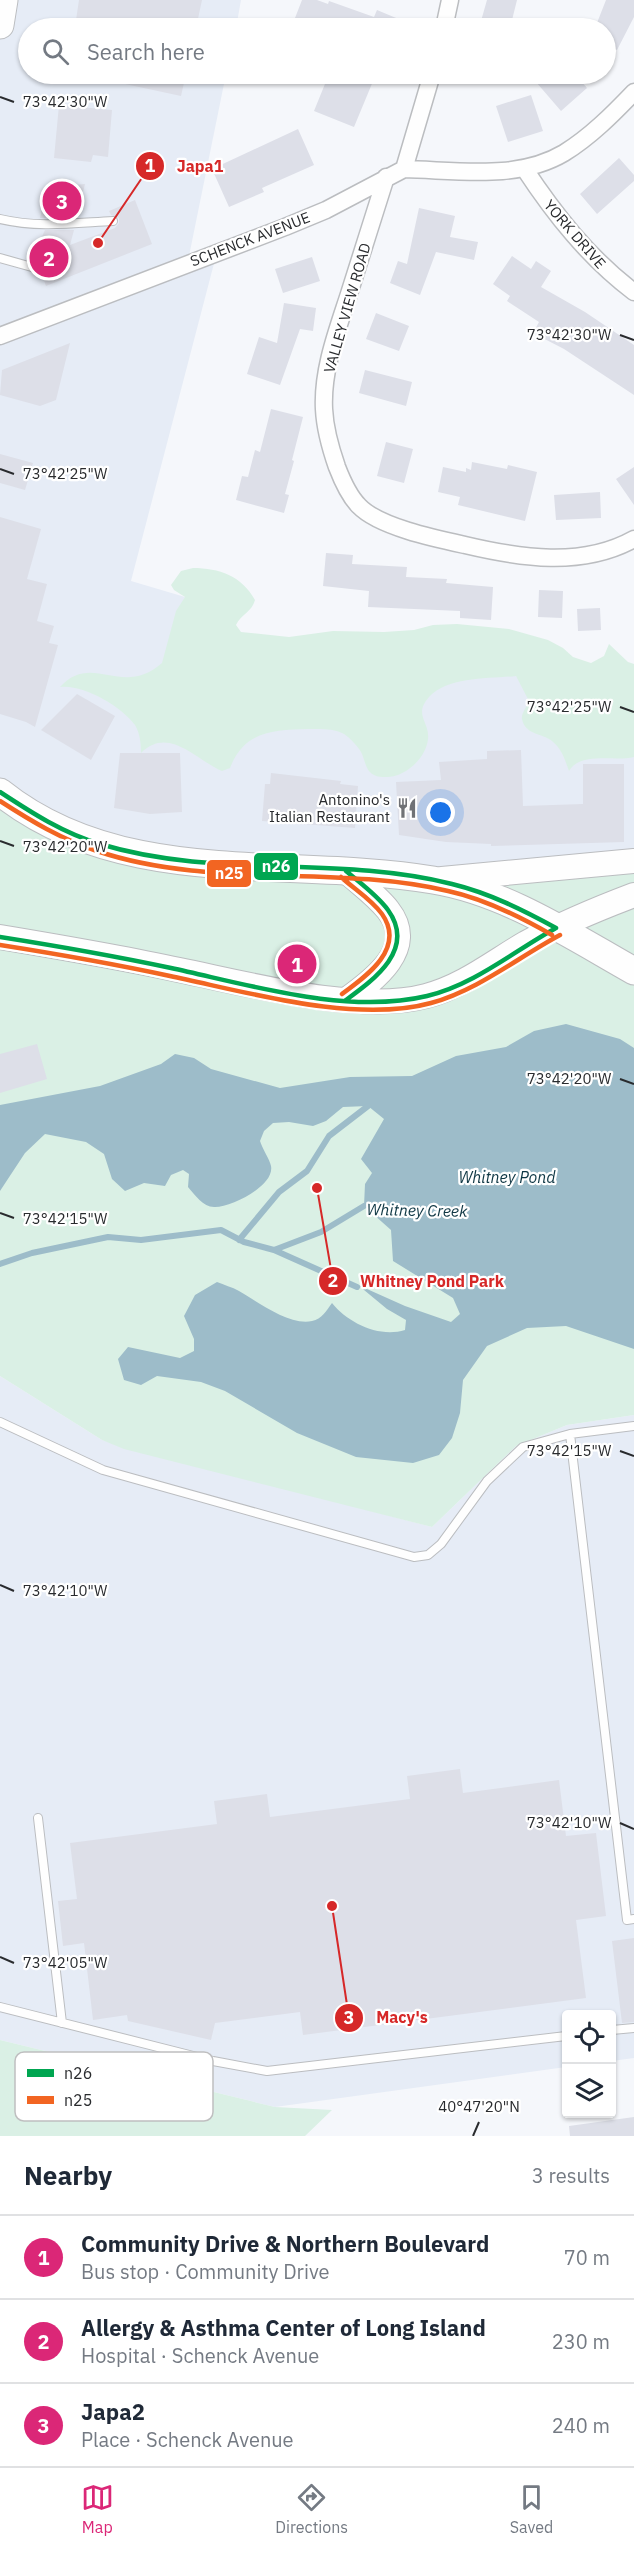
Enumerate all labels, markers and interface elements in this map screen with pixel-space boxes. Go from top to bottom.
search box [18,18,616,84]
icon: search [39,35,72,68]
text: Search here [87,37,205,66]
text: 73°42'30"W [23,92,108,111]
callout: Japa1 [135,149,235,183]
text: 1 [145,154,156,177]
text: Japa1 [177,156,224,176]
pin: 3 [42,178,82,224]
street label: YORK DRIVE [540,196,610,272]
street label: SCHENCK AVENUE [187,207,313,271]
pin: 2 [29,236,68,280]
street label: VALLEY VIEW ROAD [319,241,375,375]
text: 73°42'30"W [527,325,612,344]
text: 73°42'25"W [23,464,108,483]
text: 73°42'25"W [527,697,612,716]
place label: Antonino's Italian Restaurant [269,790,390,826]
restaurant icon: Antonino's Italian Restaurant [395,796,419,820]
your location [426,798,455,827]
text: 73°42'20"W [23,837,108,856]
line badge: n26 [253,852,299,881]
text: n26 [262,856,291,876]
line badge: n25 [206,859,252,888]
text: n25 [215,863,244,883]
pin: 1 [278,942,316,986]
text: 73°42'20"W [527,1069,612,1088]
water label: Whitney Pond [458,1167,556,1187]
water label: Whitney Creek [366,1199,468,1221]
text: 73°42'15"W [23,1209,108,1228]
callout: Whitney Pond Park [318,1264,516,1298]
text: 2 [328,1269,338,1292]
text: Whitney Pond Park [360,1271,505,1291]
text: 73°42'15"W [527,1441,612,1460]
text: 73°42'10"W [23,1581,108,1600]
text: 73°42'10"W [527,1813,612,1832]
text: 73°42'05"W [23,1953,108,1972]
callout: Macy's [334,2001,440,2035]
text: 3 [344,2006,354,2029]
text: Macy's [376,2007,428,2027]
map controls [562,2010,616,2118]
button: locate [562,2010,616,2064]
legend [15,2052,213,2121]
text: n26 [64,2063,92,2083]
button: layers [562,2064,616,2118]
text: n25 [64,2090,92,2110]
text: 40°47'20"N [438,2097,520,2116]
text: Nearby [24,2158,112,2192]
text: 3 results [532,2162,610,2189]
text: Community Drive & Northern Boulevard [81,2229,489,2258]
text: 1 [38,2244,50,2271]
text: 70 m [564,2244,610,2271]
text: Bus stop · Community Drive [81,2258,330,2285]
text: Allergy & Asthma Center of Long Island [81,2313,486,2342]
text: 2 [38,2328,50,2355]
text: 230 m [552,2328,610,2355]
text: Hospital · Schenck Avenue [81,2342,319,2369]
text: Japa2 [81,2397,145,2426]
text: 3 [38,2412,50,2439]
text: 240 m [552,2412,610,2439]
text: Place · Schenck Avenue [81,2426,294,2453]
tab: Map [81,2481,114,2537]
tab: Directions [275,2481,348,2537]
tab: Saved [510,2481,553,2537]

